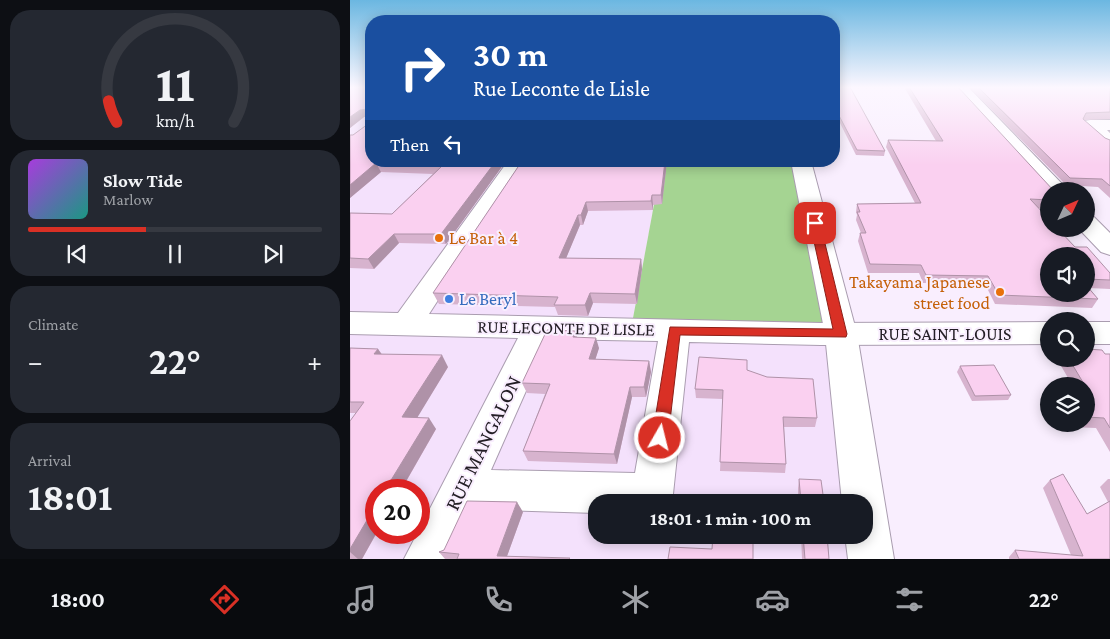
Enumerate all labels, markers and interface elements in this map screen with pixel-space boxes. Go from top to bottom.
icon: right [390,35,455,100]
text: 30 m [473,35,548,74]
text: 11 [156,54,194,112]
text: Rue Leconte de Lisle [473,76,650,101]
text: km/h [156,111,195,131]
icon: left [439,130,467,158]
text: Then [390,134,429,155]
text: Slow Tide [103,170,183,191]
north arrow [1040,182,1095,238]
map controls [1040,182,1095,432]
text: Marlow [103,191,153,208]
pin [794,202,836,244]
icon: arrive [801,209,829,237]
place label: Le Bar à 4 [449,228,518,248]
marker: Le Bar à 4 [433,232,445,244]
icon: previous [63,240,91,268]
icon: pause [161,240,189,268]
icon: next [259,240,287,268]
button: sound [1040,247,1095,302]
place label: Takayama Japanese street food [849,272,991,313]
marker: Takayama Japanese street food [994,286,1006,298]
place label: Le Beryl [459,289,517,309]
marker: Le Beryl [443,293,455,305]
button: search [1040,312,1095,367]
text: Climate [28,316,78,333]
street label: RUE LECONTE DE LISLE [477,316,655,340]
street label: RUE SAINT-LOUIS [879,324,1011,344]
text: 22° [149,340,201,382]
text: − [28,346,43,377]
text: + [307,346,322,377]
street label: RUE MANGALON [440,372,526,514]
button: layers [1040,377,1095,432]
position arrow [633,411,685,463]
text: Arrival [28,452,72,469]
text: 18:01 [28,476,112,518]
speed limit sign: 20 [365,479,430,544]
text: 18:01 · 1 min · 100 m [650,508,811,529]
icon: directions [207,582,242,617]
icon: music [344,582,379,617]
icon: phone [481,582,516,617]
icon: climate [618,582,653,617]
icon: car [755,582,790,617]
icon: filters [892,582,927,617]
text: 18:00 [51,587,105,612]
text: 22° [1029,587,1059,612]

